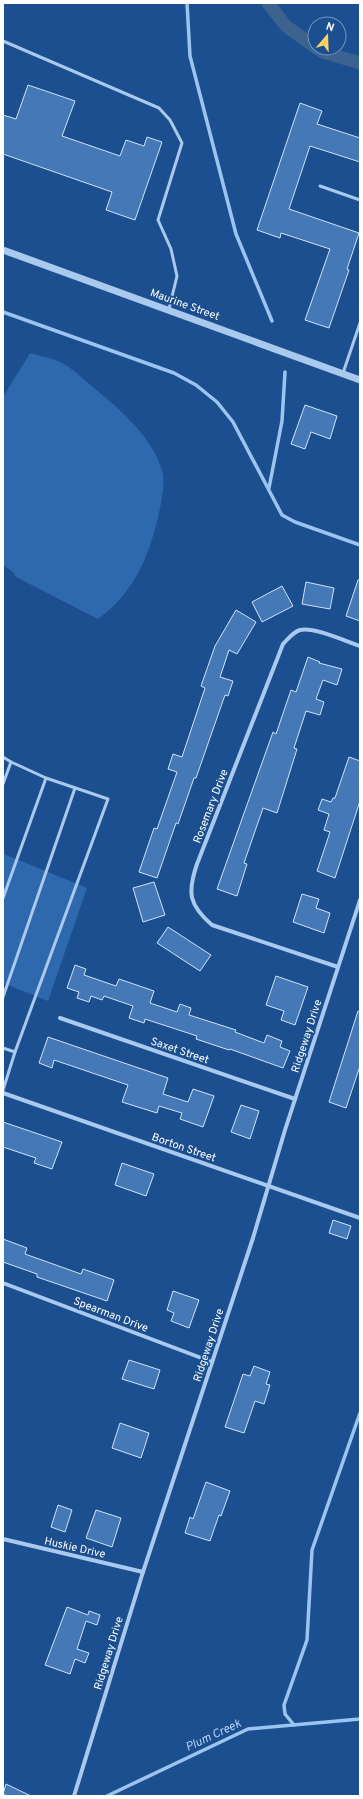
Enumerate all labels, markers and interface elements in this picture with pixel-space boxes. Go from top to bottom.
north arrow [307,16,347,56]
text: N [324,20,336,35]
street label: Maurine Street [148,286,221,324]
street label: Rosemary Drive [190,767,232,845]
street label: Ridgeway Drive [289,998,325,1075]
street label: Saxet Street [149,1034,211,1067]
street label: Borton Street [150,1130,218,1165]
street label: Spearman Drive [71,1294,150,1336]
street label: Ridgeway Drive [191,1307,227,1384]
street label: Huskie Drive [43,1534,107,1562]
street label: Ridgeway Drive [91,1615,127,1692]
water label: Plum Creek [183,1716,245,1756]

